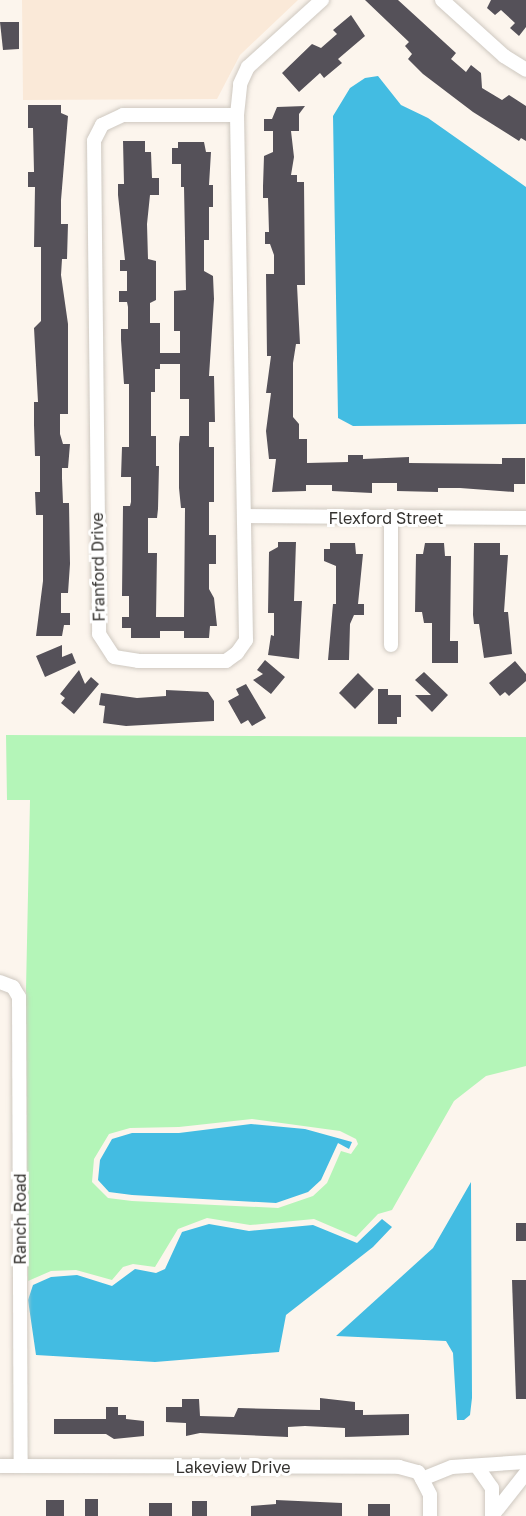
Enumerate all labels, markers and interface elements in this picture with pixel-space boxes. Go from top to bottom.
street label: Flexford Street [329,508,443,528]
street label: Franford Drive [87,512,109,622]
street label: Ranch Road [10,1173,30,1265]
street label: Lakeview Drive [176,1457,290,1477]

